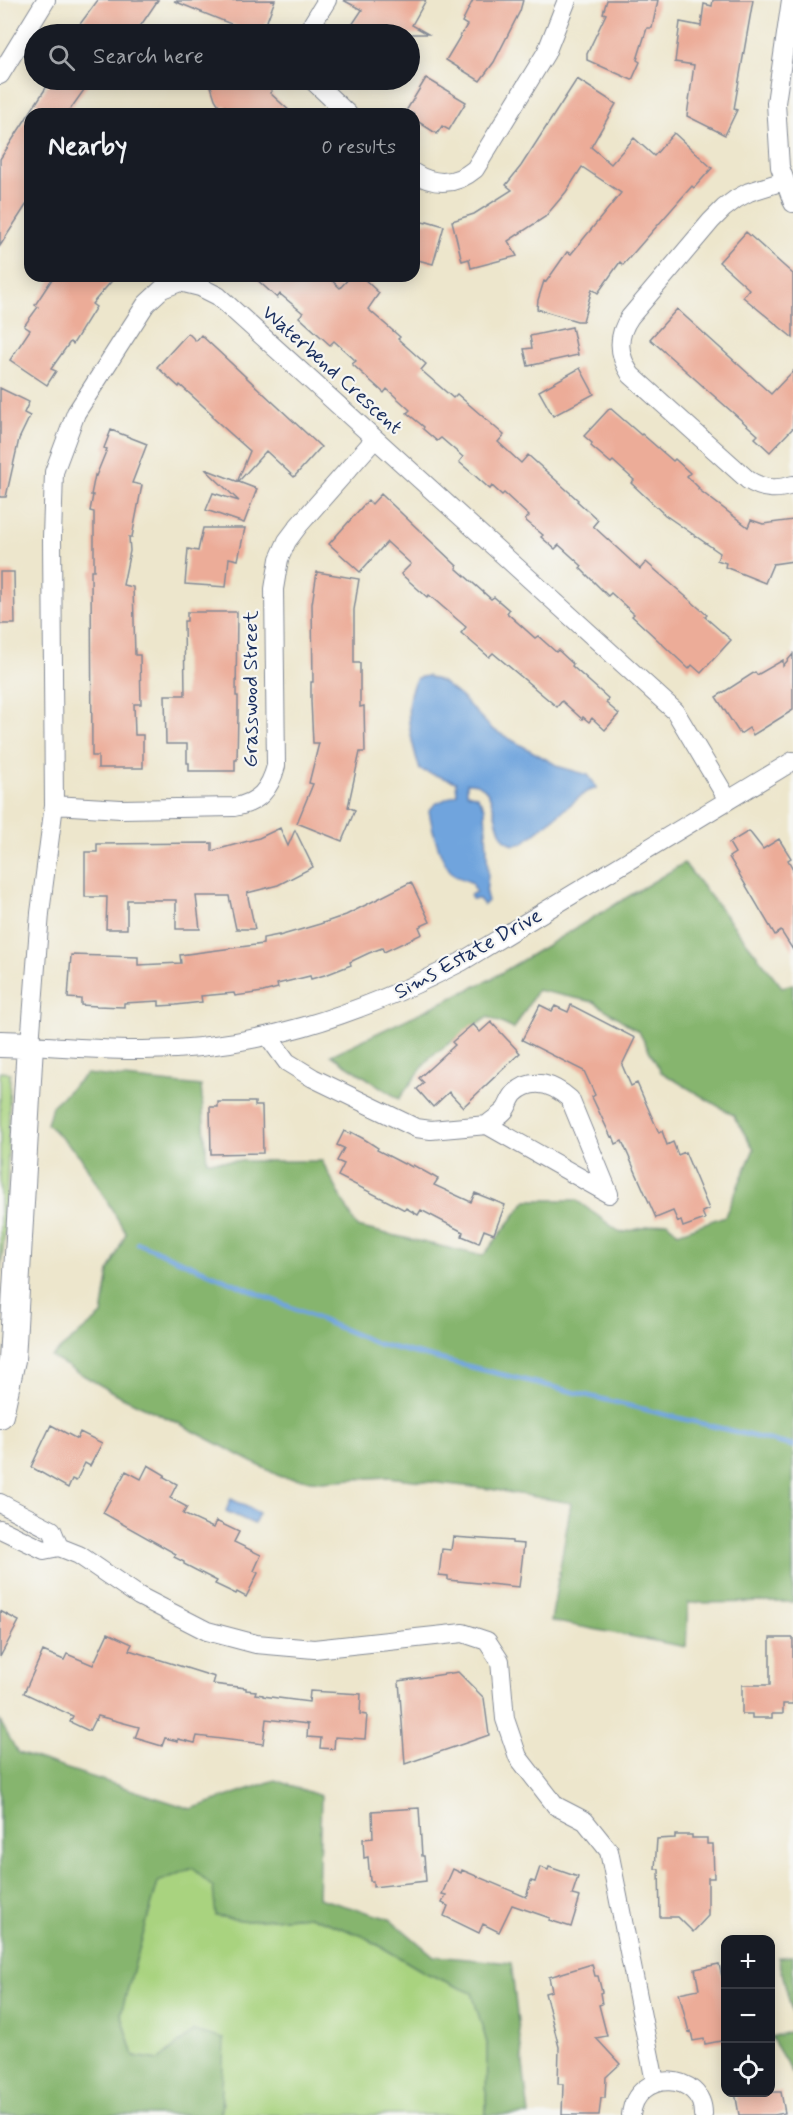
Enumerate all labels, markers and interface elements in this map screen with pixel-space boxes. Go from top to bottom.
search box [24,24,420,90]
icon: search [45,41,78,74]
text: Search here [93,43,204,71]
text: Nearby [48,130,127,164]
text: 0 results [322,134,396,161]
street label: Waterbend Crescent [255,299,409,441]
street label: Grasswood Street [237,610,265,768]
street label: Sims Estate Drive [389,902,547,1006]
map controls [721,1935,775,2097]
button: + [721,1935,775,1989]
button: − [721,1989,775,2043]
button: locate [721,2043,775,2097]

